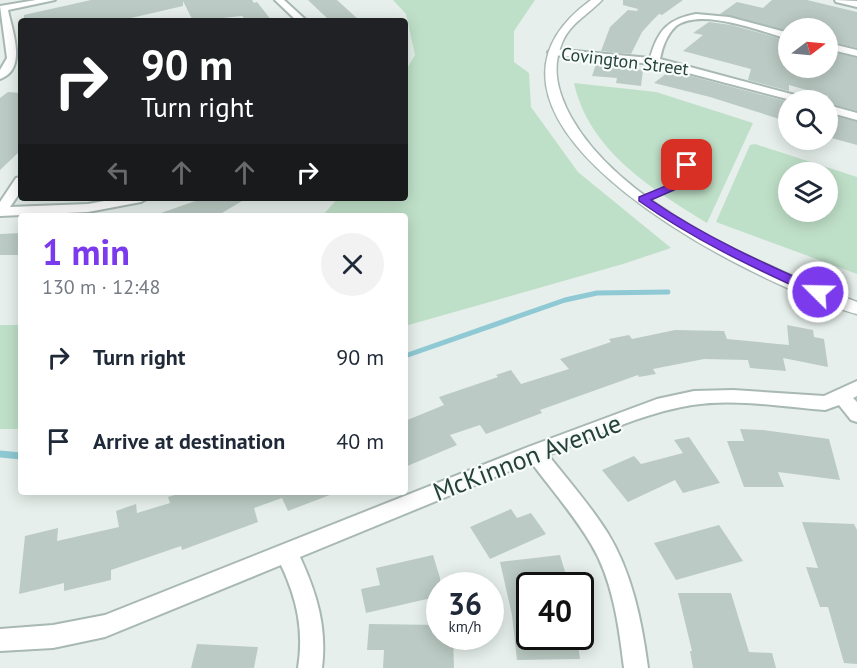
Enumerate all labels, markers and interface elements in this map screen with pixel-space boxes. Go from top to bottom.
north arrow [778,18,838,78]
map controls [778,18,838,222]
text: 90 m [141,37,233,92]
icon: right [42,42,120,120]
street label: Covington Street [560,42,690,80]
text: Turn right [141,90,254,124]
button: search [778,90,838,150]
pin [661,139,712,190]
icon: arrive [670,148,703,181]
icon: left [102,156,135,189]
icon: ahead [165,156,198,189]
icon: ahead [228,156,261,189]
icon: right [291,156,324,189]
button: layers [778,162,838,222]
text: 1 min [42,228,130,275]
button: close [321,233,384,296]
position arrow [786,260,850,324]
text: 130 m · 12:48 [42,274,160,300]
icon: right [42,341,75,374]
text: Turn right [93,343,185,371]
text: 90 m [336,343,384,371]
street label: McKinnon Avenue [428,406,626,508]
icon: arrive [42,425,75,458]
text: Arrive at destination [93,427,285,455]
text: 40 m [336,427,384,455]
speed limit sign: 40 [516,572,594,650]
text: 36 [448,584,482,623]
text: km/h [449,617,481,636]

